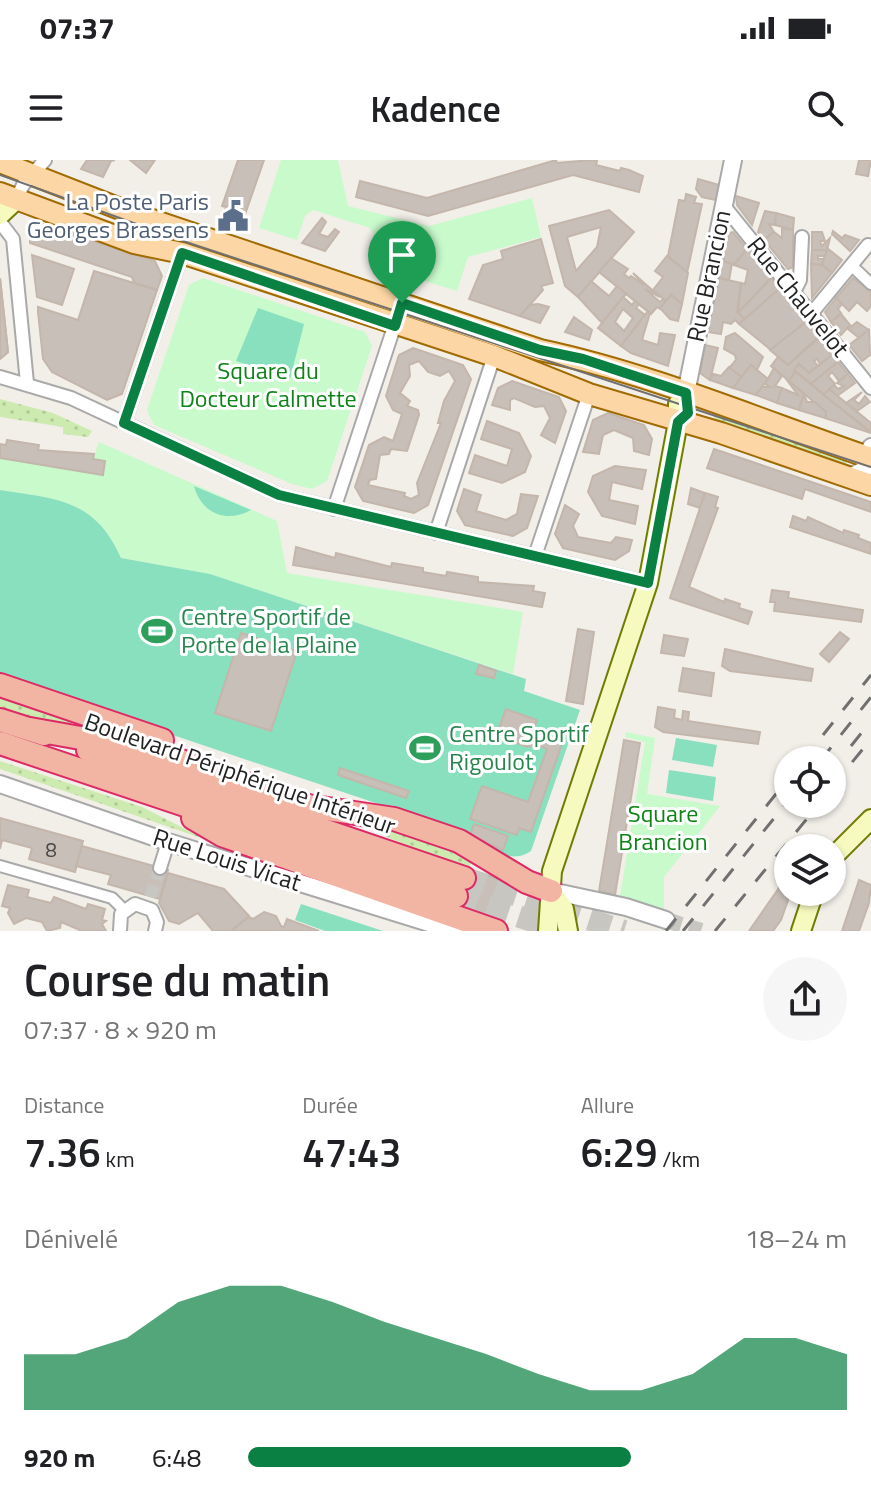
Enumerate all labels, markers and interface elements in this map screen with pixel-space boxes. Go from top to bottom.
text: 07:37 [40,5,115,51]
text: Kadence [370,81,501,136]
icon: menu [24,86,68,130]
icon: search [803,86,847,130]
place label: La Poste Paris Georges Brassens [27,183,209,247]
public building icon: La Poste Paris Georges Brassens [216,199,250,233]
street label: Rue Brancion [676,206,740,345]
pin [368,221,436,303]
street label: Rue Chauvelot [739,228,859,365]
icon: arrive [380,233,424,277]
park label: Square du Docteur Calmette [179,352,357,416]
place label: Centre Sportif de Porte de la Plaine [181,598,357,662]
sports icon: Centre Sportif de Porte de la Plaine [140,614,174,648]
street label: Boulevard Périphérique Intérieur [80,703,401,843]
place label: Centre Sportif Rigoulot [449,715,589,779]
sports icon: Centre Sportif Rigoulot [408,731,442,765]
map controls [774,746,846,906]
button: locate [774,746,846,818]
park label: Square Brancion [618,795,708,859]
street label: Rue Louis Vicat [149,818,306,900]
house number: 8 [45,834,57,865]
button: layers [774,834,846,906]
text: Course du matin [24,946,330,1013]
button: share [763,957,847,1041]
text: 07:37 · 8 × 920 m [24,1010,217,1049]
text: Distance [24,1088,104,1122]
text: Durée [302,1088,358,1122]
text: Allure [581,1088,634,1122]
text: 7.36 [24,1122,101,1183]
text: 47:43 [302,1122,402,1183]
text: 6:29 [581,1122,657,1183]
text: km [101,1142,135,1176]
text: /km [657,1142,700,1176]
text: Dénivelé [24,1219,118,1258]
text: 18–24 m [745,1219,847,1258]
text: 920 m [24,1438,95,1477]
text: 6:48 [152,1438,201,1477]

